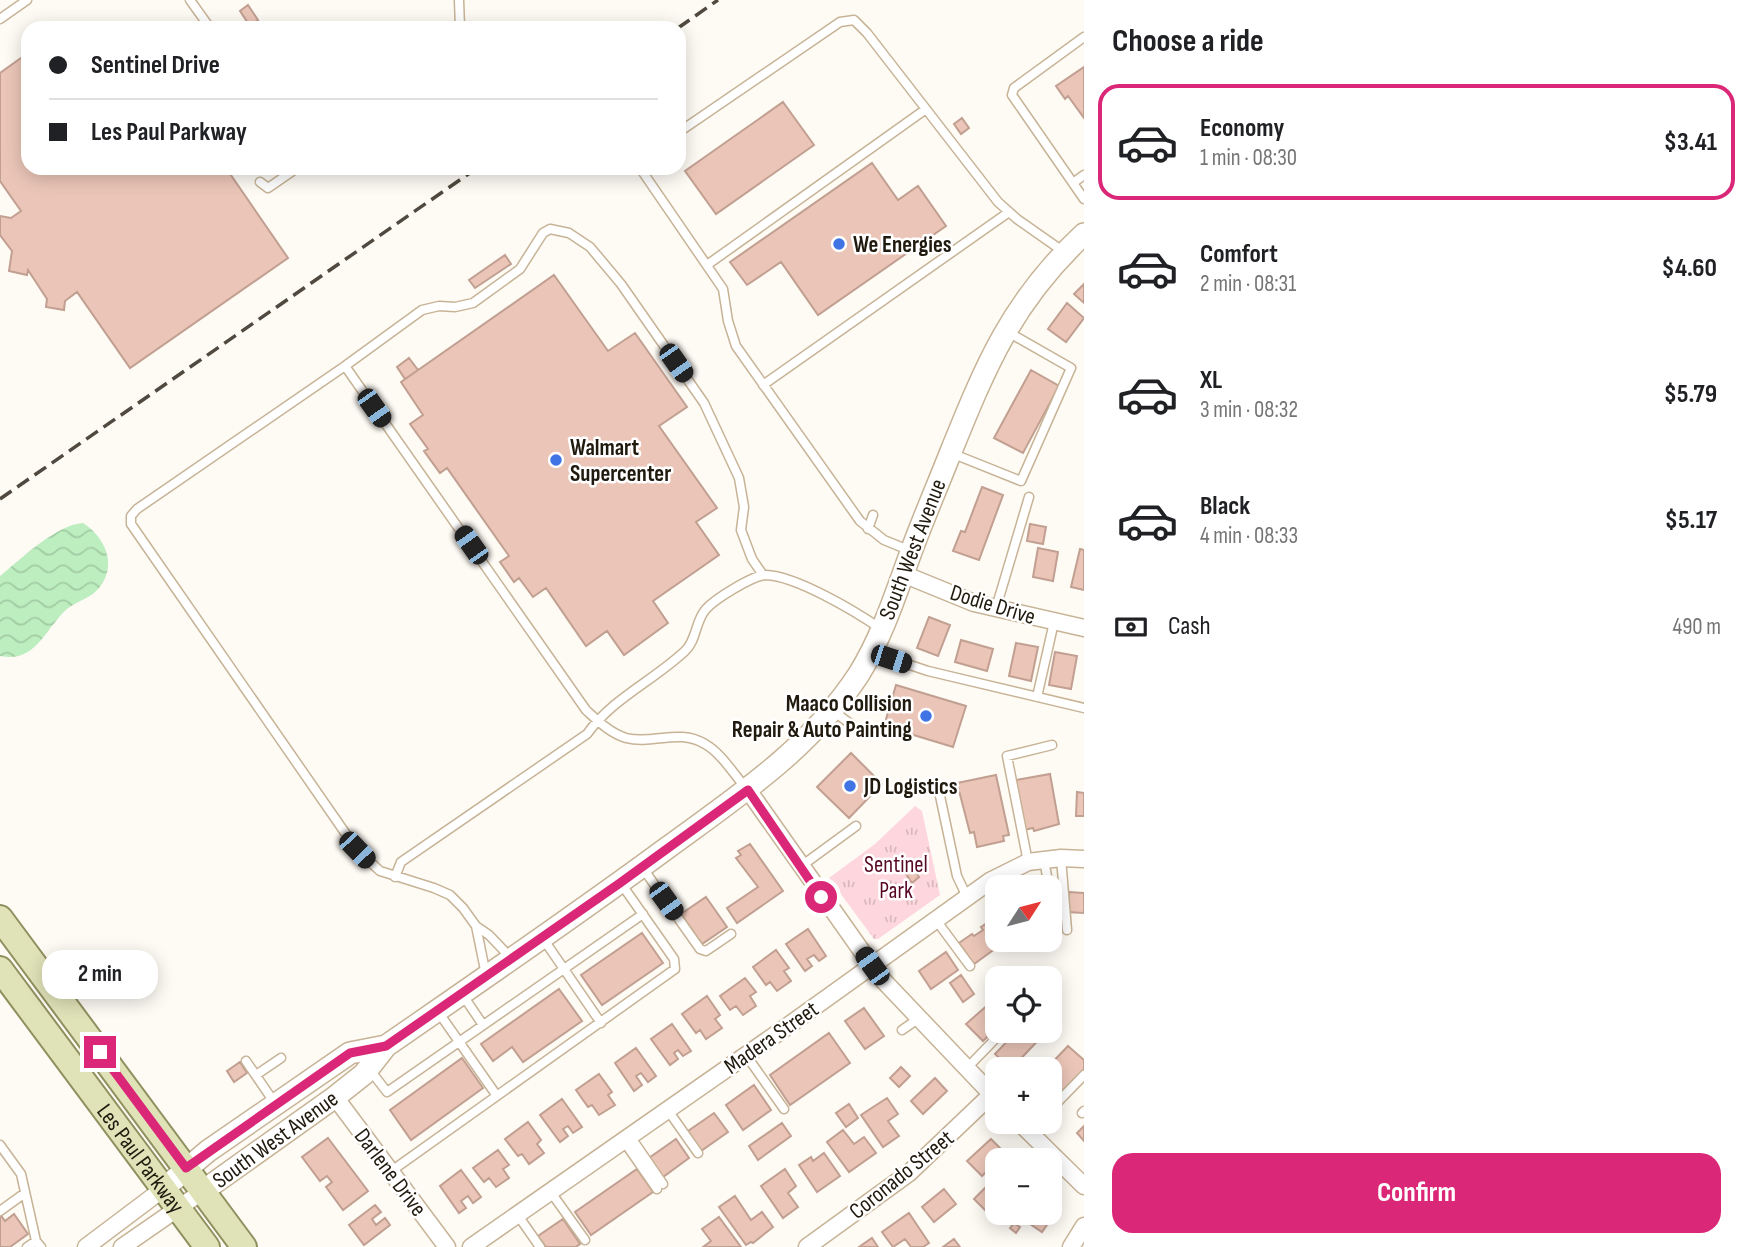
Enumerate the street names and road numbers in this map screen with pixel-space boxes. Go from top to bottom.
street label: South West Avenue [873,475,953,624]
street label: Dodie Drive [947,579,1039,631]
street label: Madera Street [719,995,824,1080]
street label: South West Avenue [207,1085,344,1195]
street label: Les Paul Parkway [90,1099,190,1219]
street label: Darlene Drive [348,1123,432,1222]
street label: Coronado Street [844,1124,960,1225]

